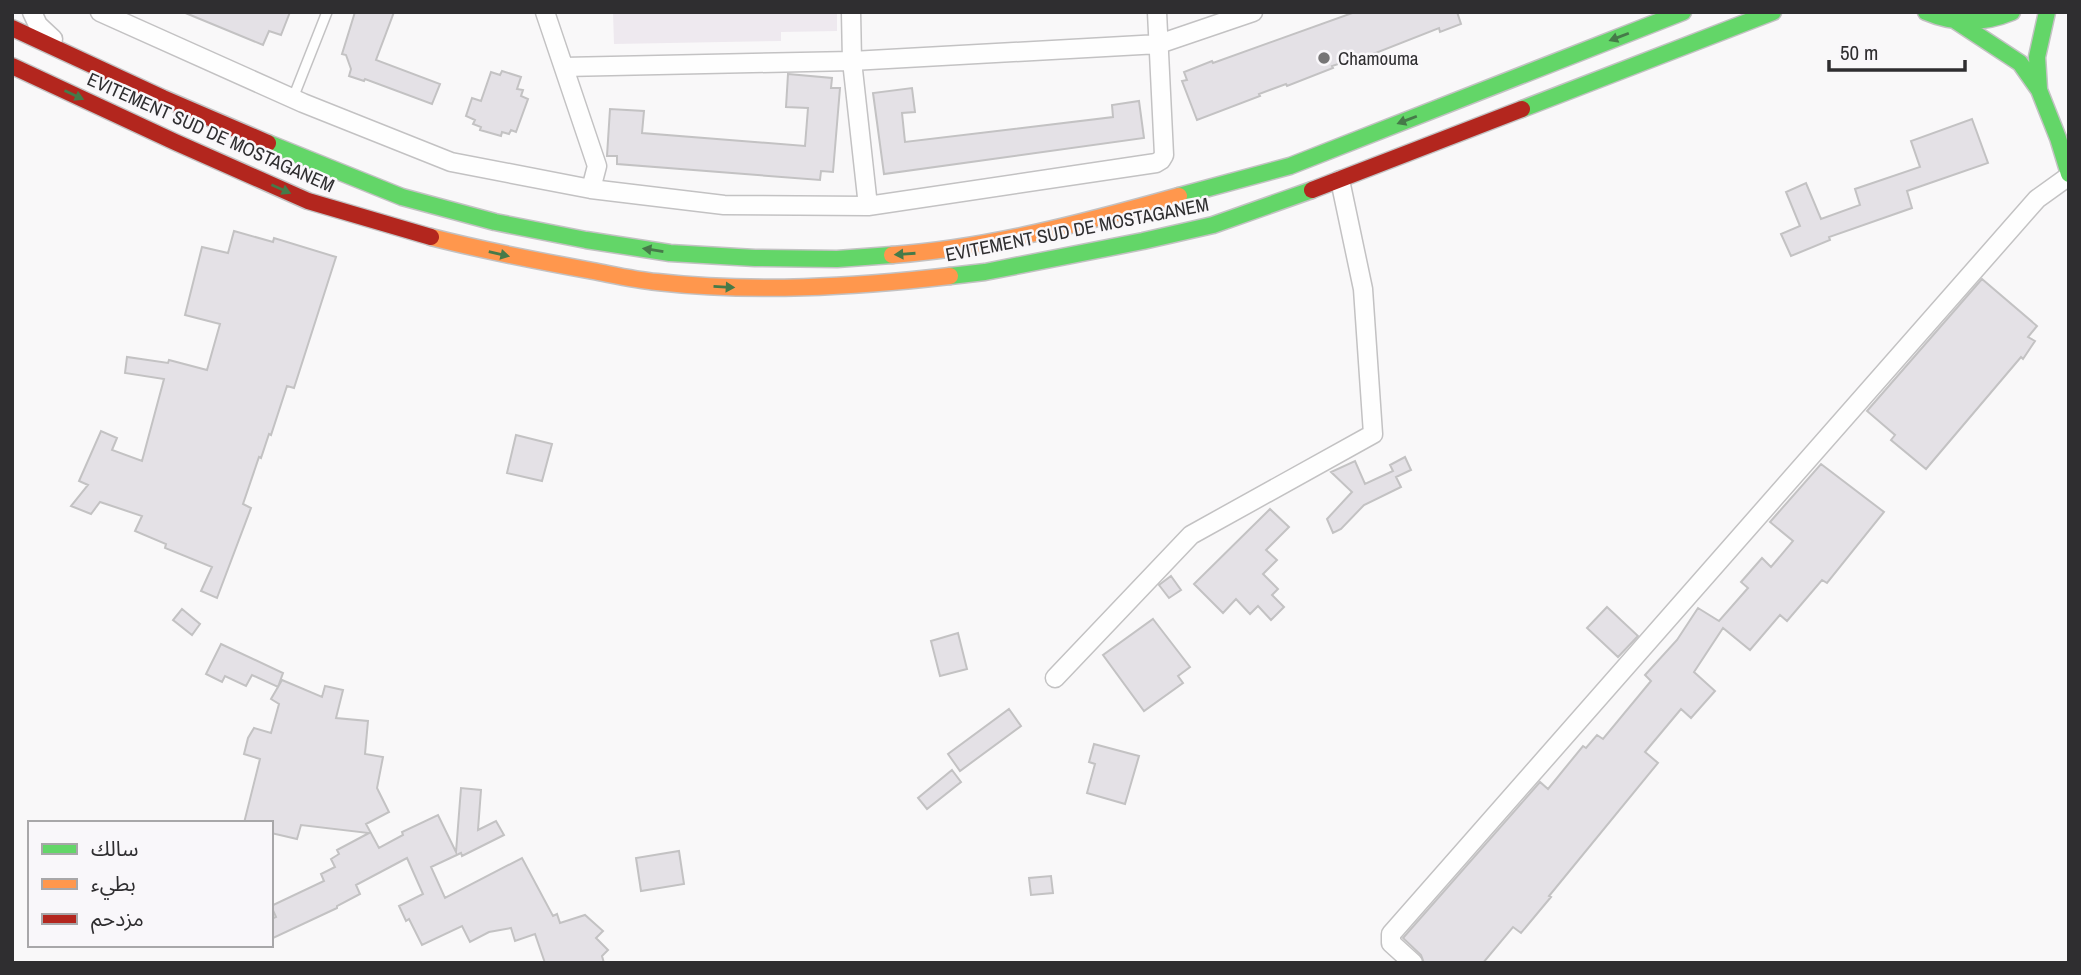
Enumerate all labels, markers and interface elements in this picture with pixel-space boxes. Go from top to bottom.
scale bar [1829,28,1966,72]
one-way arrow [1608,32,1629,43]
text: 50 m [1840,38,1878,67]
place label: Chamouma [1338,45,1419,71]
marker: Chamouma [1316,50,1332,66]
street label: EVITEMENT SUD DE MOSTAGANEM [83,66,339,198]
one-way arrow [64,90,84,101]
one-way arrow [1397,115,1418,126]
one-way arrow [271,184,292,195]
street label: EVITEMENT SUD DE MOSTAGANEM [943,191,1211,267]
one-way arrow [642,244,664,255]
one-way arrow [488,249,510,260]
one-way arrow [894,249,916,260]
one-way arrow [713,281,735,292]
legend [28,821,273,947]
text: سالك [91,834,138,863]
text: بطيء [91,869,136,900]
text: مزدحم [91,904,144,934]

